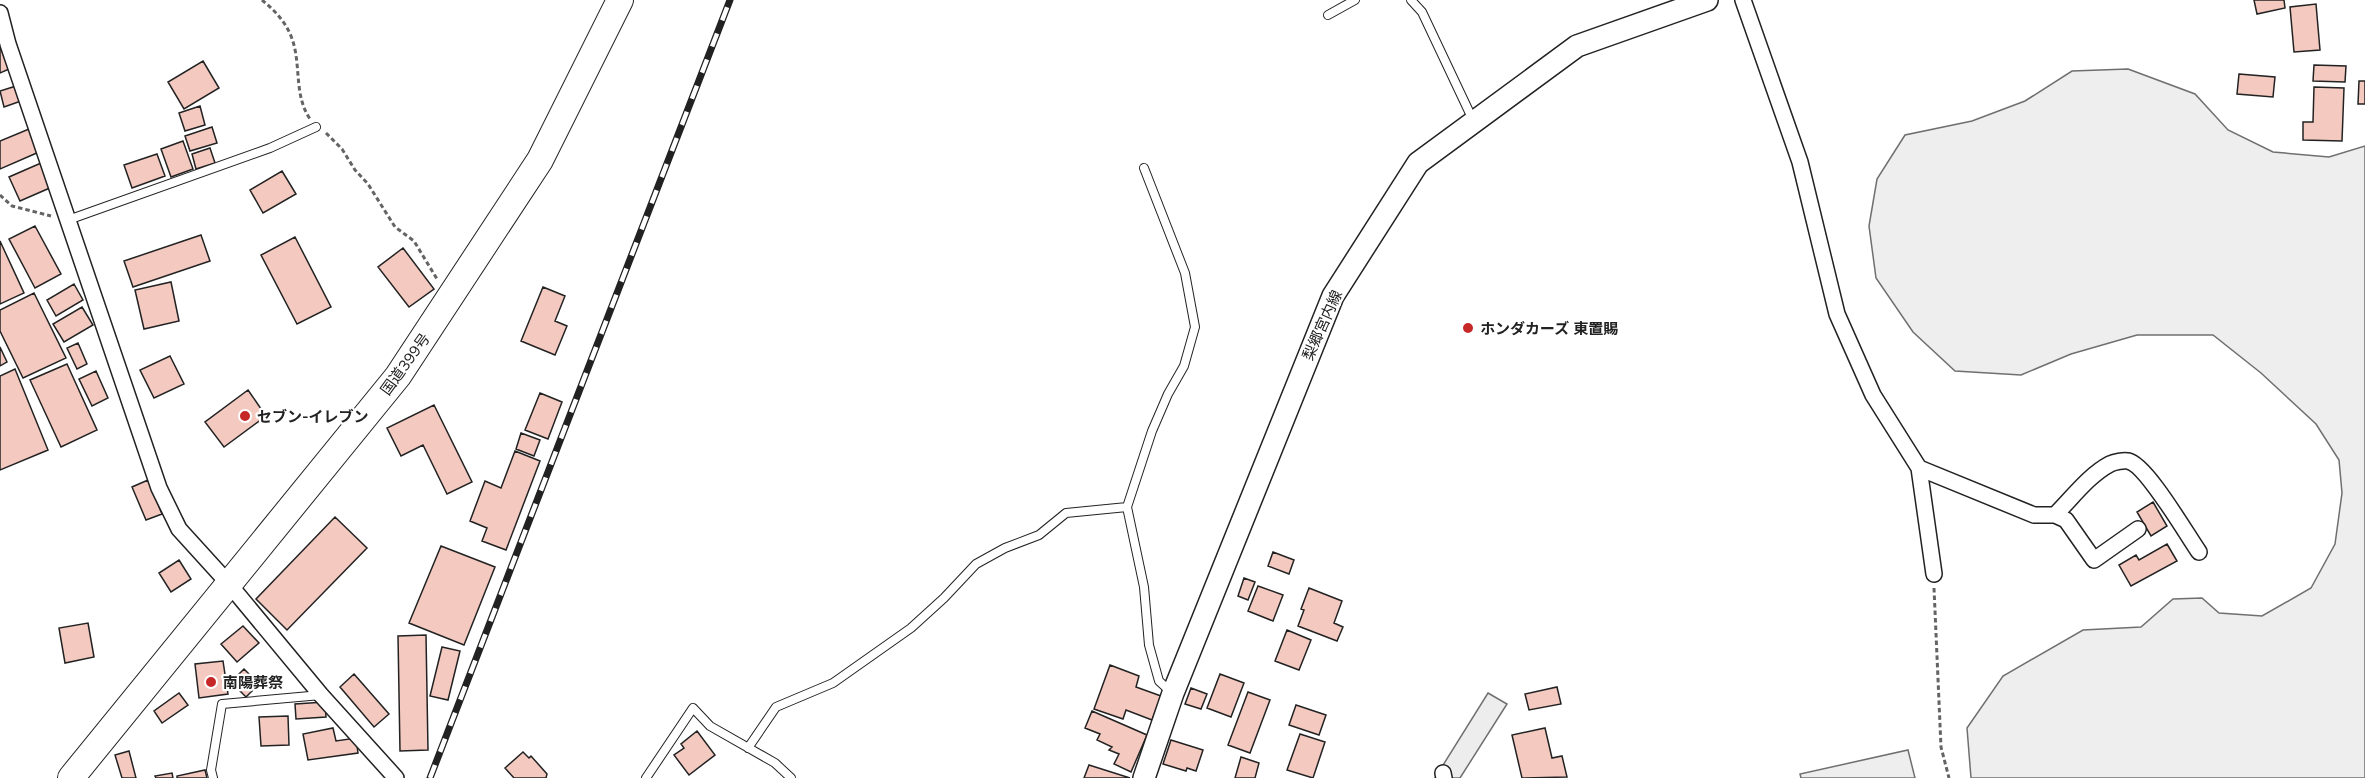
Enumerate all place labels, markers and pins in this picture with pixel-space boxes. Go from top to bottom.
place label: ホンダカーズ 東置賜 [1480,319,1618,338]
marker: ホンダカーズ 東置賜 [1461,321,1475,335]
place label: セブン-イレブン [257,407,369,426]
marker: セブン-イレブン [238,409,252,423]
place label: 南陽葬祭 [223,673,283,692]
marker: 南陽葬祭 [204,675,218,689]

